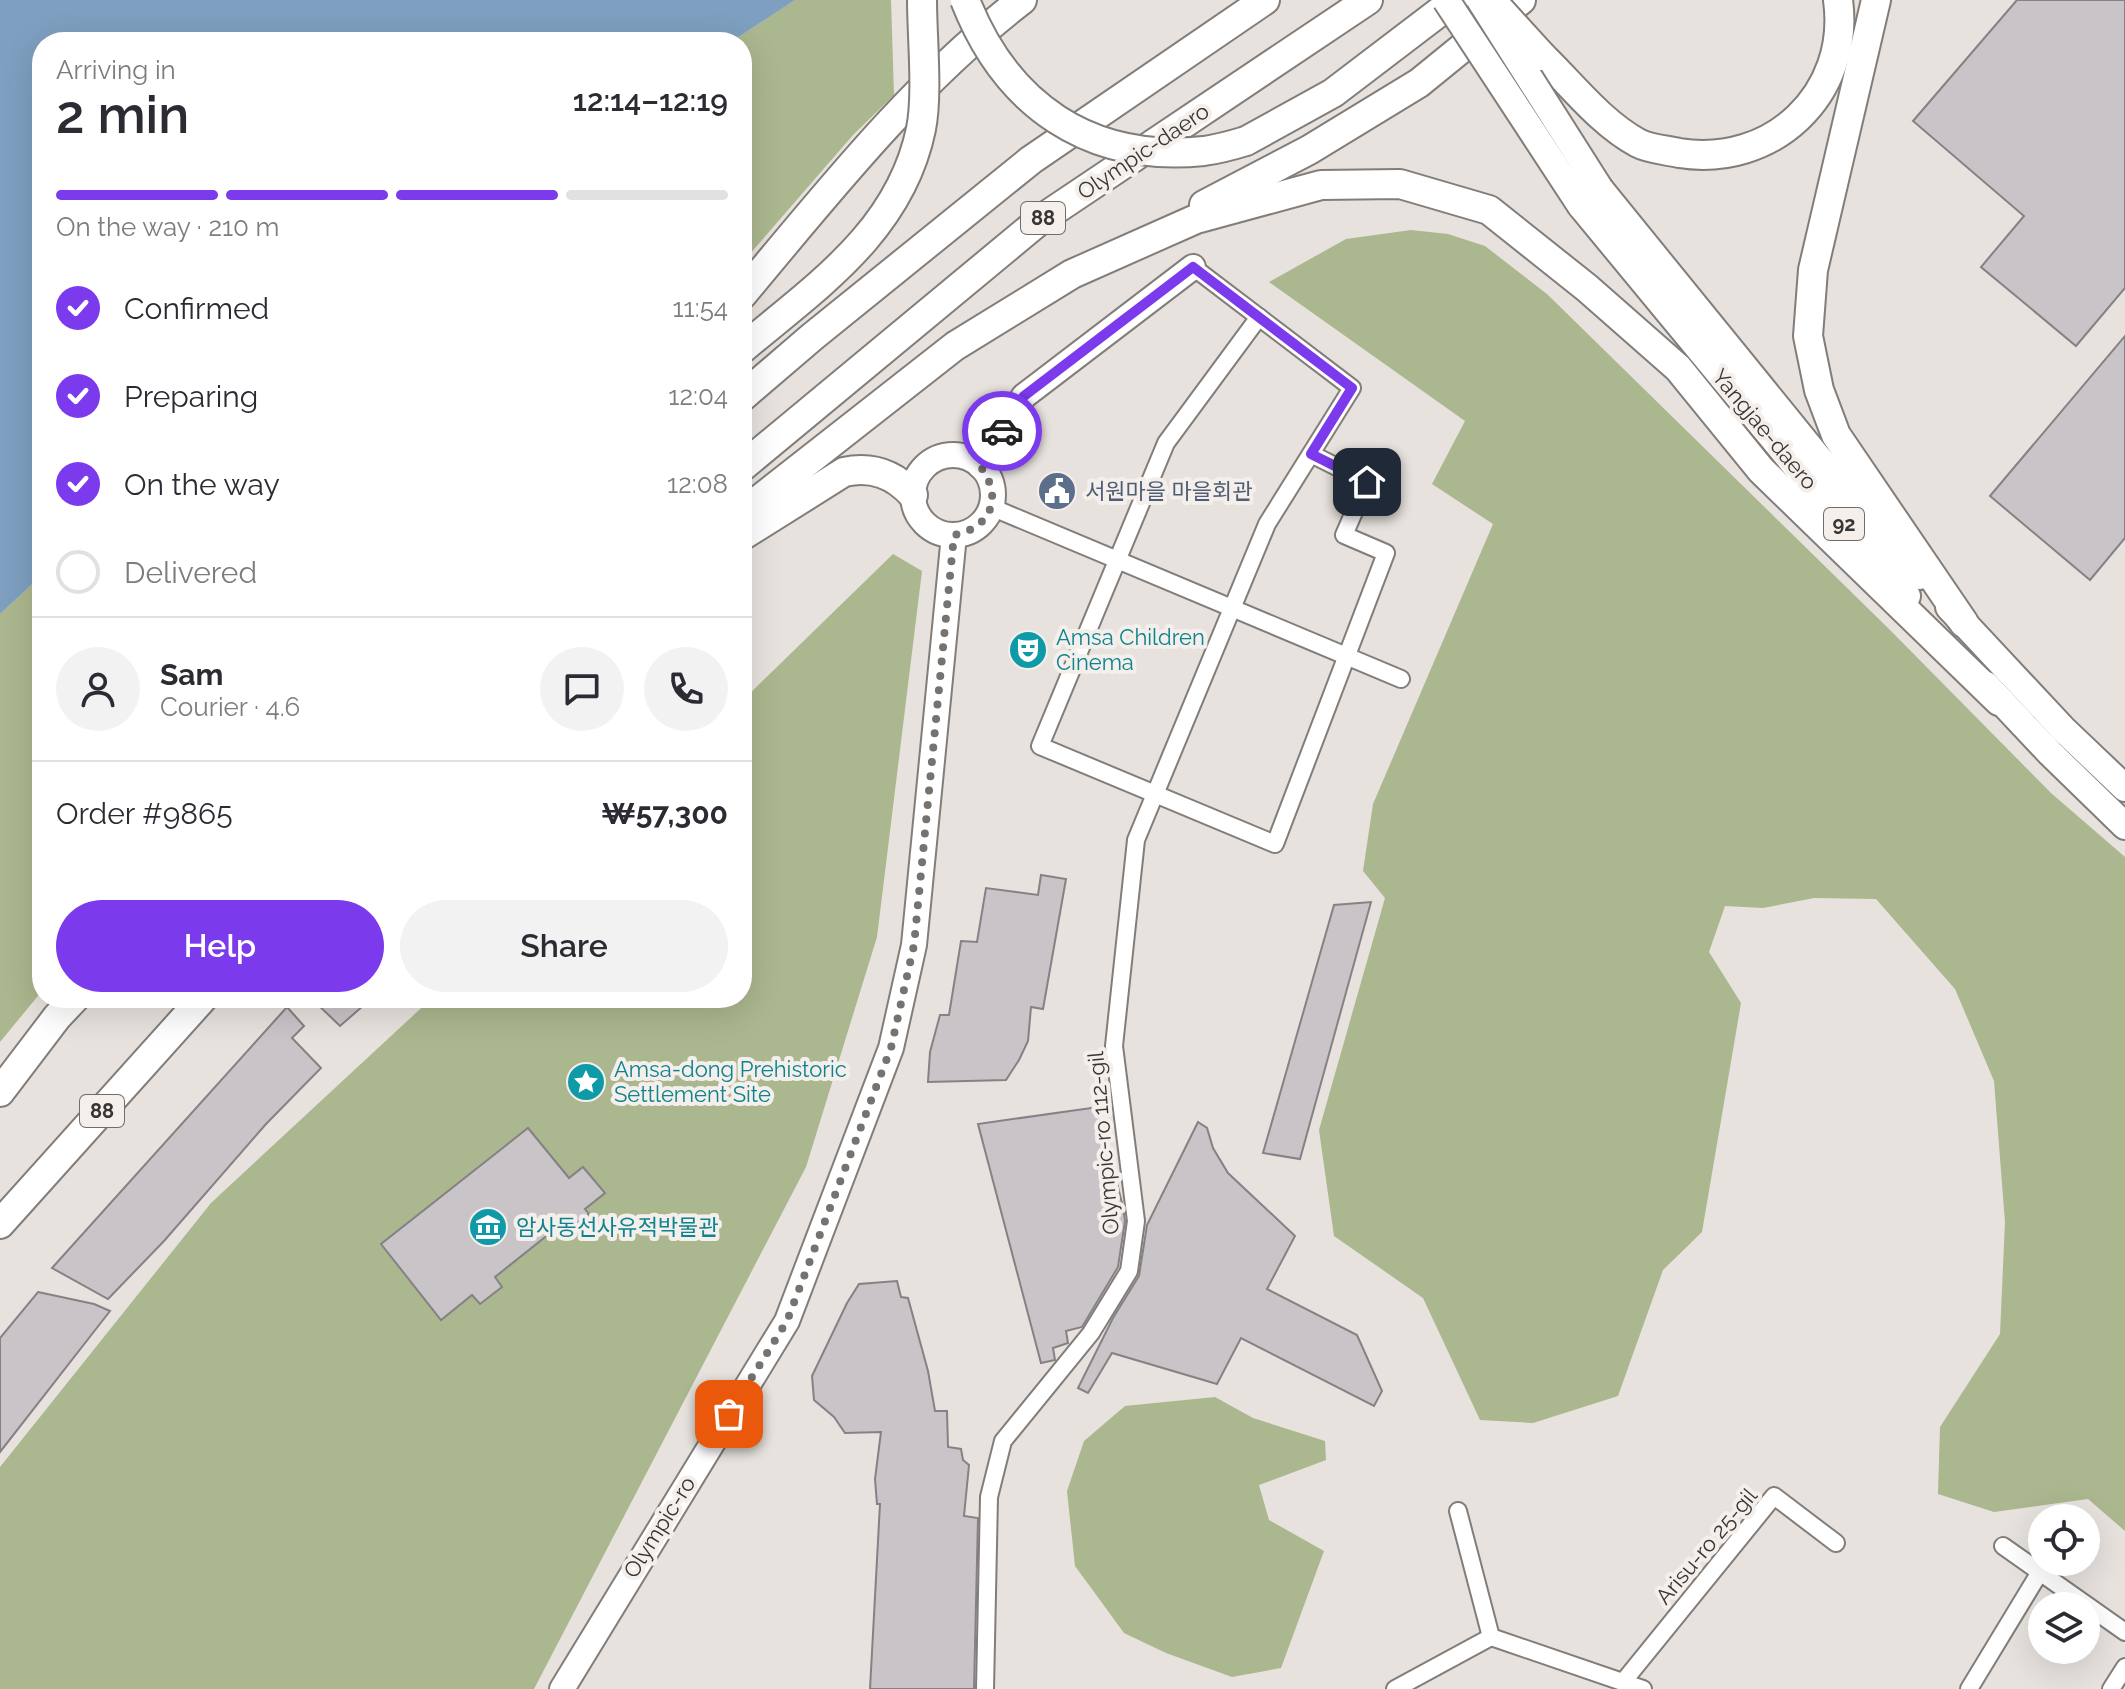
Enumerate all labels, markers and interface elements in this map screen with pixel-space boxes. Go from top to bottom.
text: Arriving in [56,55,176,85]
text: 12:14–12:19 [573,83,728,118]
text: 2 min [56,84,189,145]
street label: Olympic-daero [1072,97,1214,205]
road number: 88 [1021,202,1065,234]
text: On the way · 210 m [56,212,280,242]
icon: check [56,286,100,330]
text: Confirmed [124,291,269,326]
text: 11:54 [672,293,728,323]
street label: Yangjae-daero [1707,363,1823,495]
icon: check [56,374,100,418]
text: Preparing [124,379,258,414]
text: 12:04 [668,381,728,411]
courier [962,391,1042,471]
icon: car [980,409,1024,453]
pin [1333,448,1401,516]
icon: home [1345,460,1389,504]
icon: check [56,462,100,506]
text: On the way [124,467,280,502]
text: 12:08 [667,469,728,499]
public building icon: 서원마을 마을회관 [1036,470,1078,512]
place label: 서원마을 마을회관 [1085,478,1253,504]
road number: 92 [1824,508,1864,540]
text: Delivered [124,555,257,590]
place label: Amsa Children Cinema [1056,624,1205,675]
theatre icon: Amsa Children Cinema [1007,629,1049,671]
button: person [56,647,140,731]
button: chat [540,647,624,731]
button: phone [644,647,728,731]
text: Sam [160,657,223,692]
text: Courier · 4.6 [160,692,300,722]
text: Order #9865 [56,796,233,831]
text: ₩57,300 [601,796,728,831]
button: Help [56,900,384,992]
button: Share [400,900,728,992]
street label: Olympic-ro 112-gil [1082,1050,1124,1236]
place label: Amsa-dong Prehistoric Settlement Site [614,1056,847,1107]
place icon: Amsa-dong Prehistoric Settlement Site [565,1061,607,1103]
road number: 88 [80,1095,124,1127]
museum icon: 암사동선사유적박물관 [467,1206,509,1248]
place label: 암사동선사유적박물관 [516,1214,718,1240]
pin [695,1380,763,1448]
icon: bag [707,1392,751,1436]
street label: Olympic-ro [618,1472,700,1582]
street label: Arisu-ro 25-gil [1650,1483,1762,1609]
map controls [2028,1504,2100,1664]
button: locate [2028,1504,2100,1576]
button: layers [2028,1592,2100,1664]

